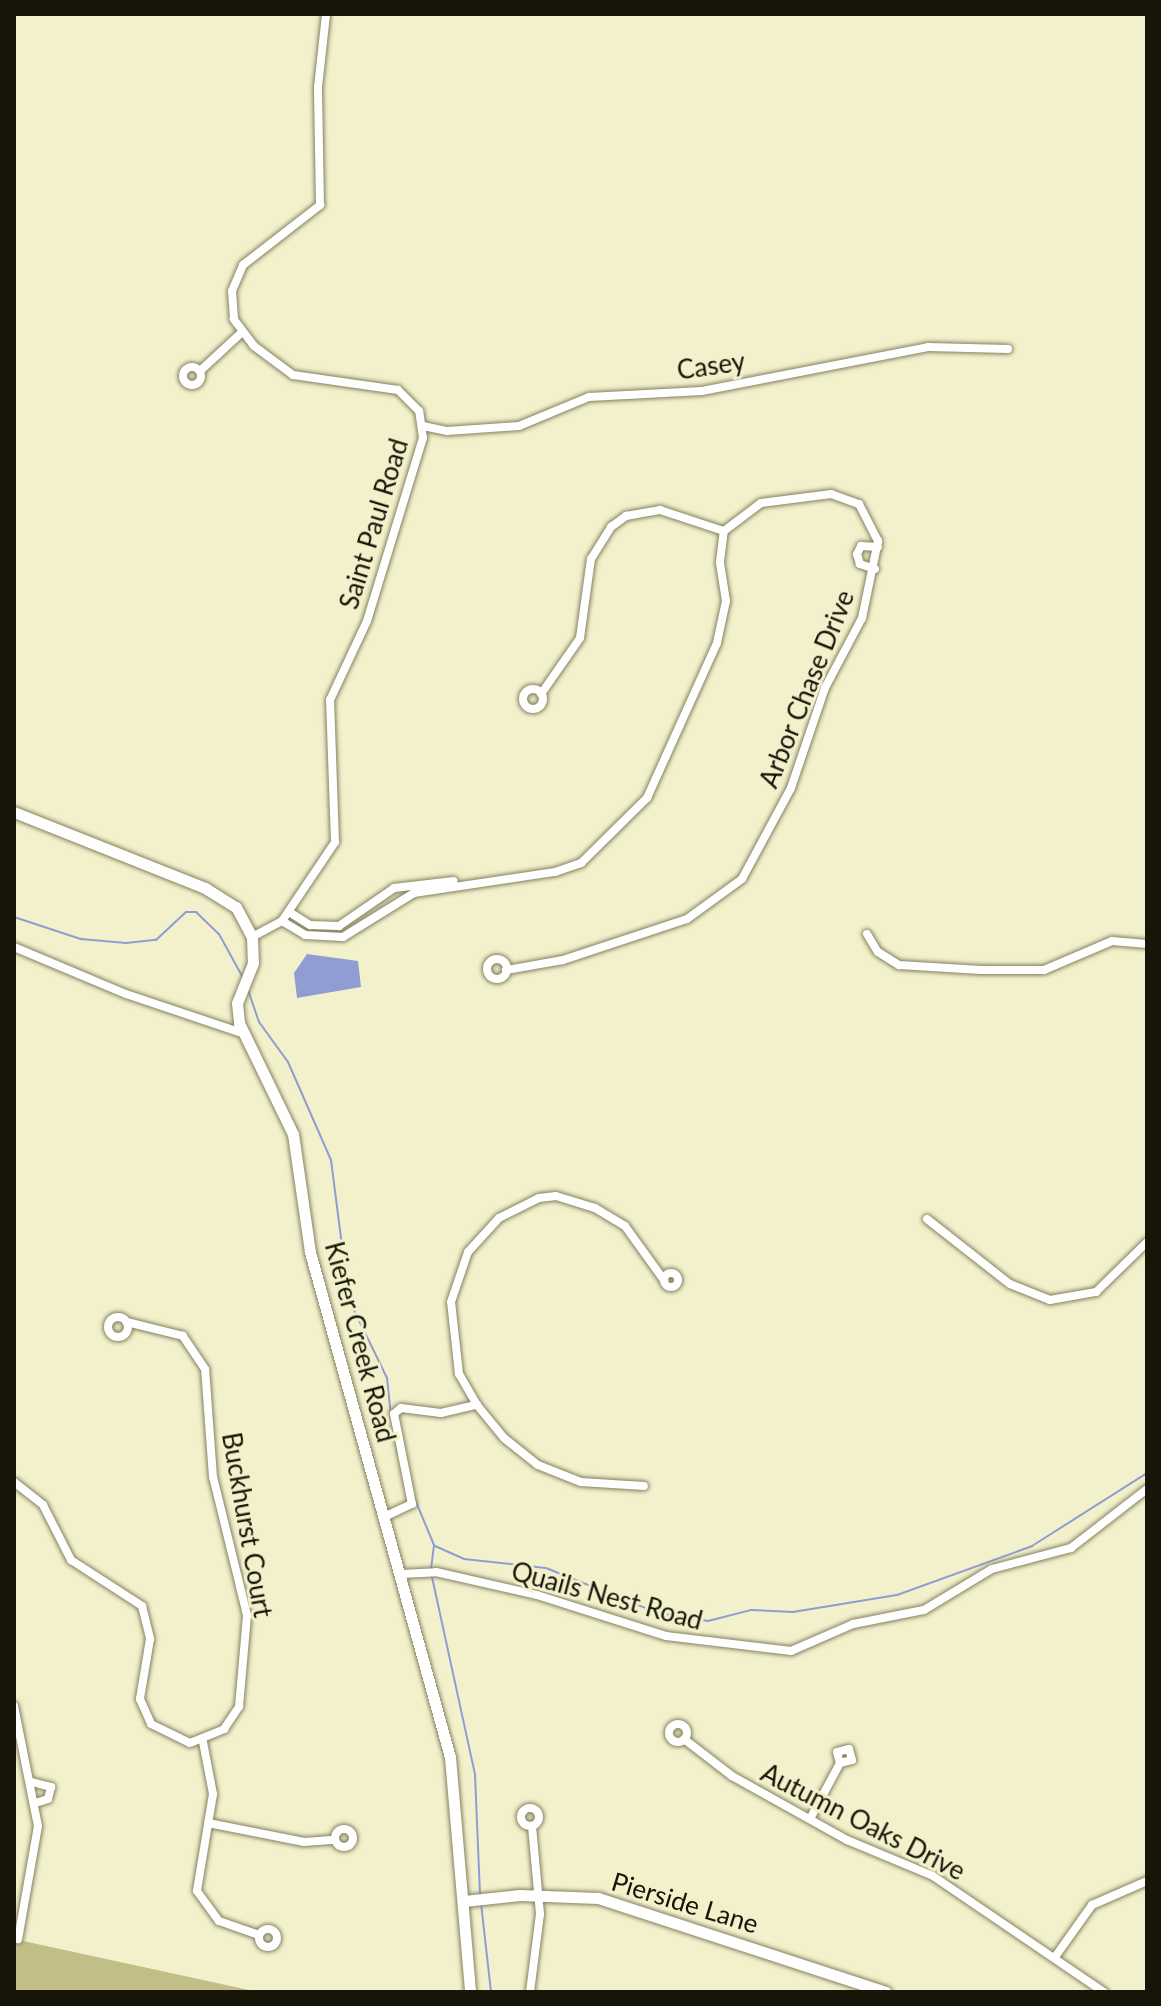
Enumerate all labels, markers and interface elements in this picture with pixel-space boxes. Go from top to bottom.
street label: Casey [675,346,747,386]
street label: Saint Paul Road [333,435,415,613]
street label: Arbor Chase Drive [753,585,861,793]
street label: Kiefer Creek Road [318,1238,402,1446]
street label: Buckhurst Court [215,1430,279,1620]
street label: Quails Nest Road [508,1556,706,1636]
street label: Autumn Oaks Drive [756,1757,970,1887]
street label: Pierside Lane [608,1866,762,1940]

